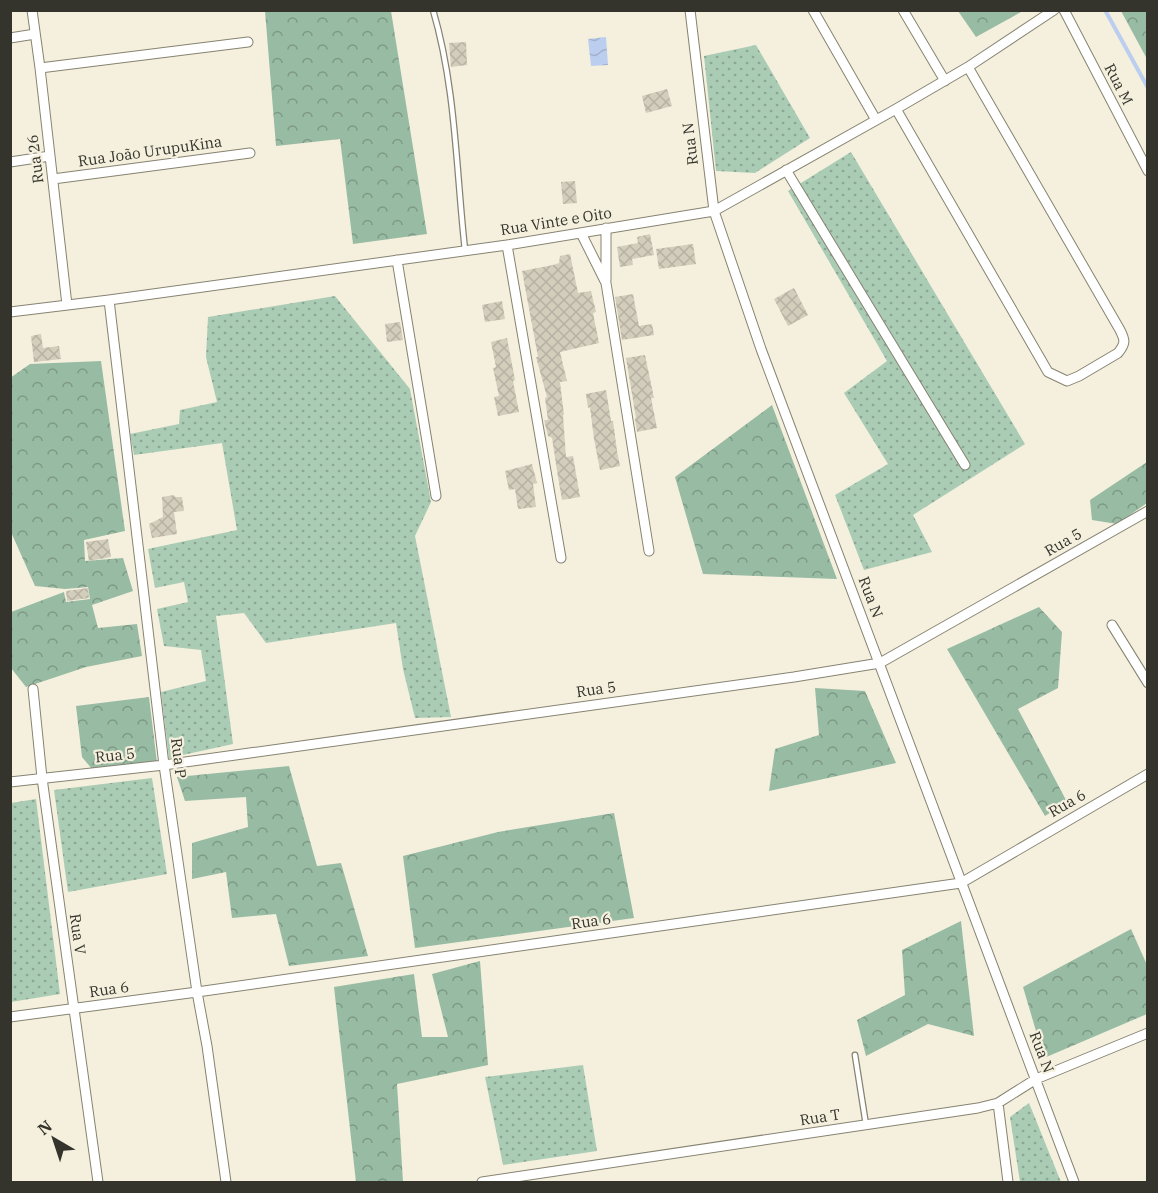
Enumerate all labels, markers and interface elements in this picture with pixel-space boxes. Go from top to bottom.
street label: Rua M [1101,60,1137,108]
street label: Rua N [678,122,702,166]
street label: Rua João UrupuKina [77,131,223,171]
street label: Rua 26 [23,134,47,184]
street label: Rua Vinte e Oito [499,203,613,239]
street label: Rua 5 [1041,524,1085,560]
street label: Rua N [854,574,888,620]
street label: Rua 5 [575,677,617,701]
street label: Rua P [167,737,191,779]
street label: Rua 5 [94,743,136,767]
street label: Rua 6 [1045,785,1089,821]
street label: Rua 6 [570,909,612,933]
street label: Rua V [66,912,90,956]
street label: Rua 6 [88,977,130,1001]
street label: Rua N [1025,1029,1059,1075]
street label: Rua T [798,1104,842,1130]
north arrow [24,1109,84,1169]
text: N [33,1116,56,1139]

